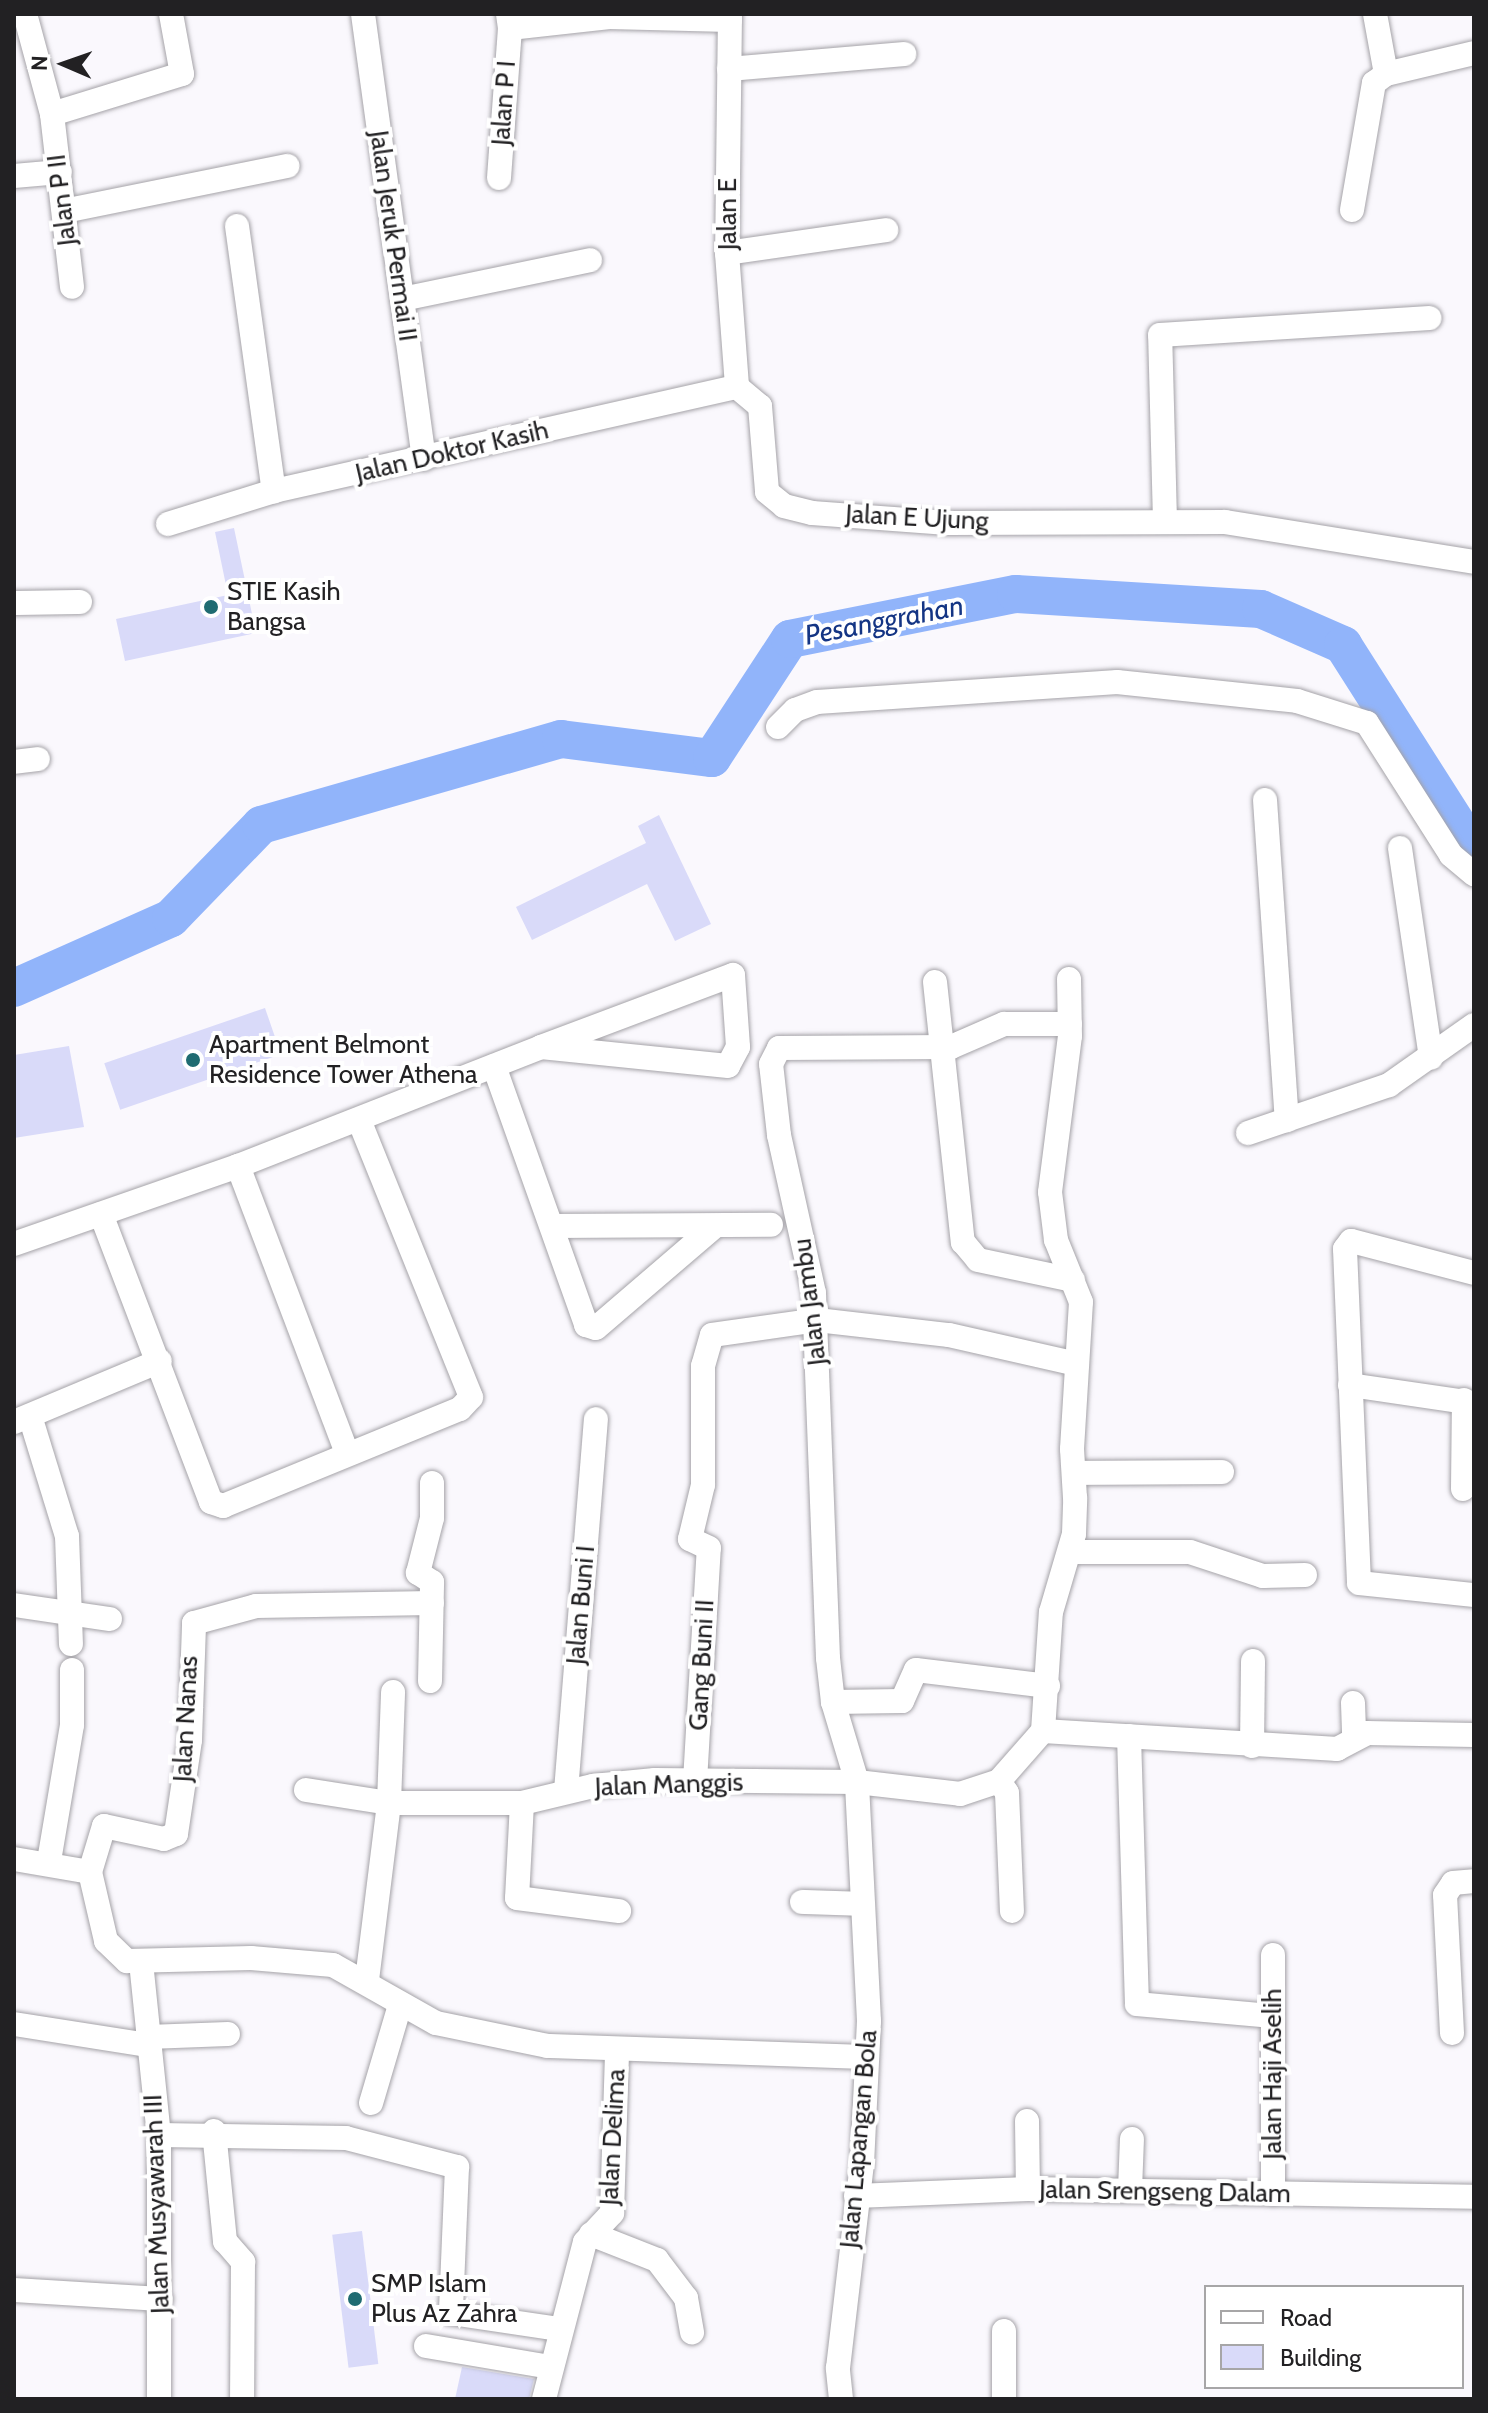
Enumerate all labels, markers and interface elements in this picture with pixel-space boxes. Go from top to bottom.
north arrow [24,24,104,104]
text: N [26,55,53,71]
street label: Jalan P I [485,59,523,147]
street label: Jalan Jeruk Permai II [363,128,423,344]
street label: Jalan P II [41,153,83,247]
street label: Jalan E [712,178,744,250]
street label: Jalan Doktor Kasih [352,415,552,489]
street label: Jalan E Ujung [845,499,989,537]
place label: STIE Kasih Bangsa [227,576,340,638]
water label: Pesanggrahan [802,588,966,652]
marker: STIE Kasih Bangsa [202,598,220,616]
place label: Apartment Belmont Residence Tower Athena [209,1029,477,1090]
marker: Apartment Belmont Residence Tower Athena [184,1051,202,1069]
street label: Jalan Jambu [787,1237,833,1367]
street label: Jalan Buni I [560,1544,602,1666]
street label: Gang Buni II [683,1599,721,1731]
street label: Jalan Nanas [167,1655,205,1783]
street label: Jalan Manggis [594,1767,744,1803]
street label: Jalan Haji Aselih [1257,1988,1289,2160]
street label: Jalan Lapangan Bola [834,2029,884,2249]
street label: Jalan Delima [594,2068,632,2206]
street label: Jalan Musyawarah III [138,2094,176,2314]
street label: Jalan Srengseng Dalam [1039,2174,1291,2210]
place label: SMP Islam Plus Az Zahra [371,2268,517,2330]
legend [1204,2285,1464,2389]
marker: SMP Islam Plus Az Zahra [346,2290,364,2308]
text: Road [1280,2303,1332,2332]
text: Building [1280,2343,1361,2372]

